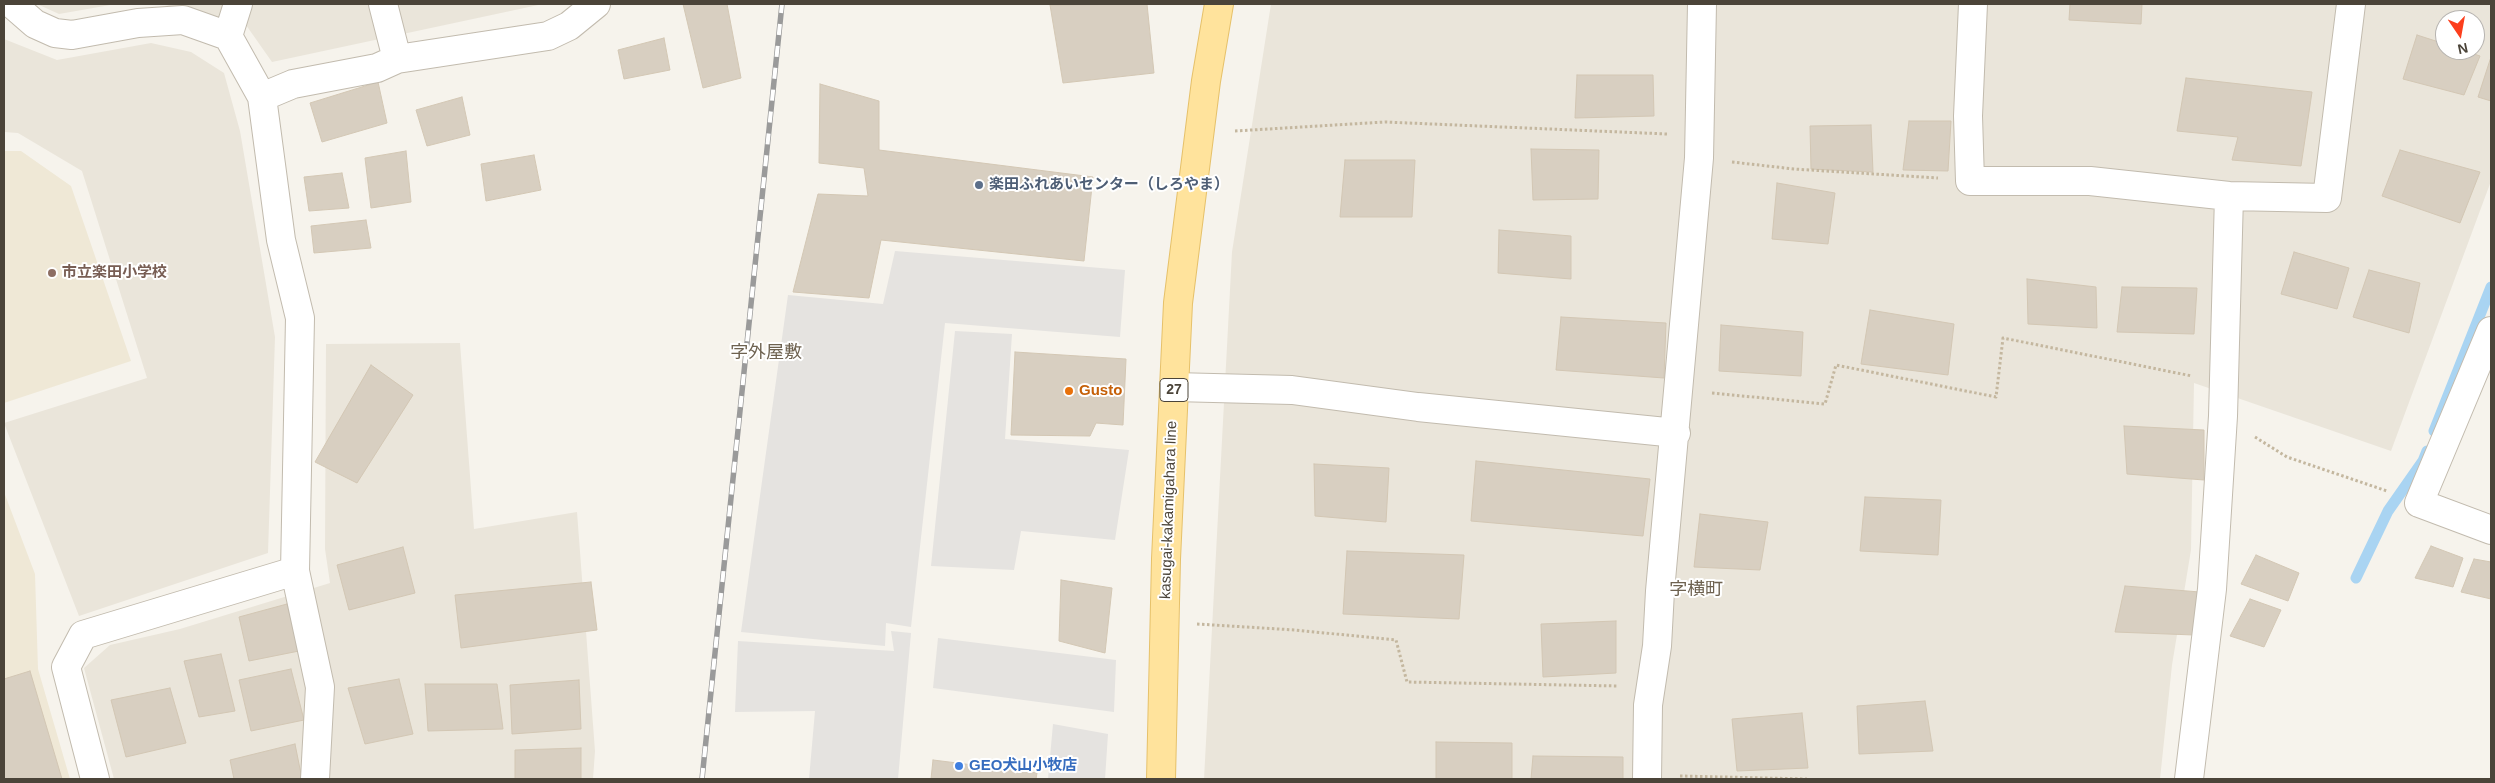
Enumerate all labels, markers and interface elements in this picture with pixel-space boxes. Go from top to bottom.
north arrow [2435,10,2485,60]
text: N [2456,40,2470,58]
place label: 楽田ふれあいセンター（しろやま） [989,176,1229,194]
marker: 楽田ふれあいセンター（しろやま） [973,179,985,191]
place label: 市立楽田小学校 [62,264,167,282]
marker: 市立楽田小学校 [46,267,58,279]
district label: 字外屋敷 [730,342,802,364]
road number: 27 [1160,378,1188,402]
place label: Gusto [1079,382,1122,400]
marker: Gusto [1063,385,1075,397]
street label: kasugai-kakamigahara line [1157,421,1181,599]
district label: 字横町 [1669,579,1723,601]
place label: GEO犬山小牧店 [969,757,1077,775]
marker: GEO犬山小牧店 [953,760,965,772]

